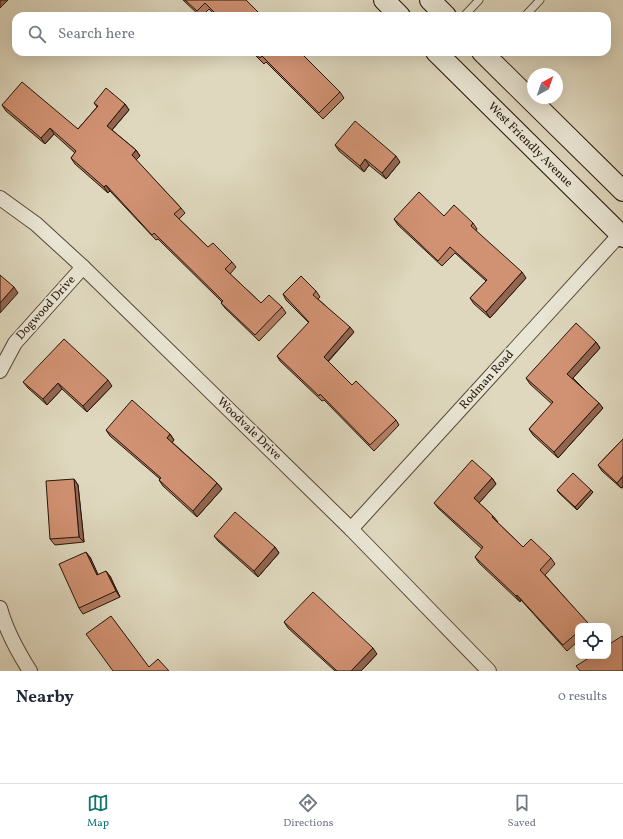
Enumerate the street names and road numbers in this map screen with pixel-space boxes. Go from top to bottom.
street label: West Friendly Avenue [484,99,576,191]
street label: Dogwood Drive [13,272,79,344]
street label: Rodman Road [456,347,518,413]
street label: Woodvale Drive [213,394,285,464]

